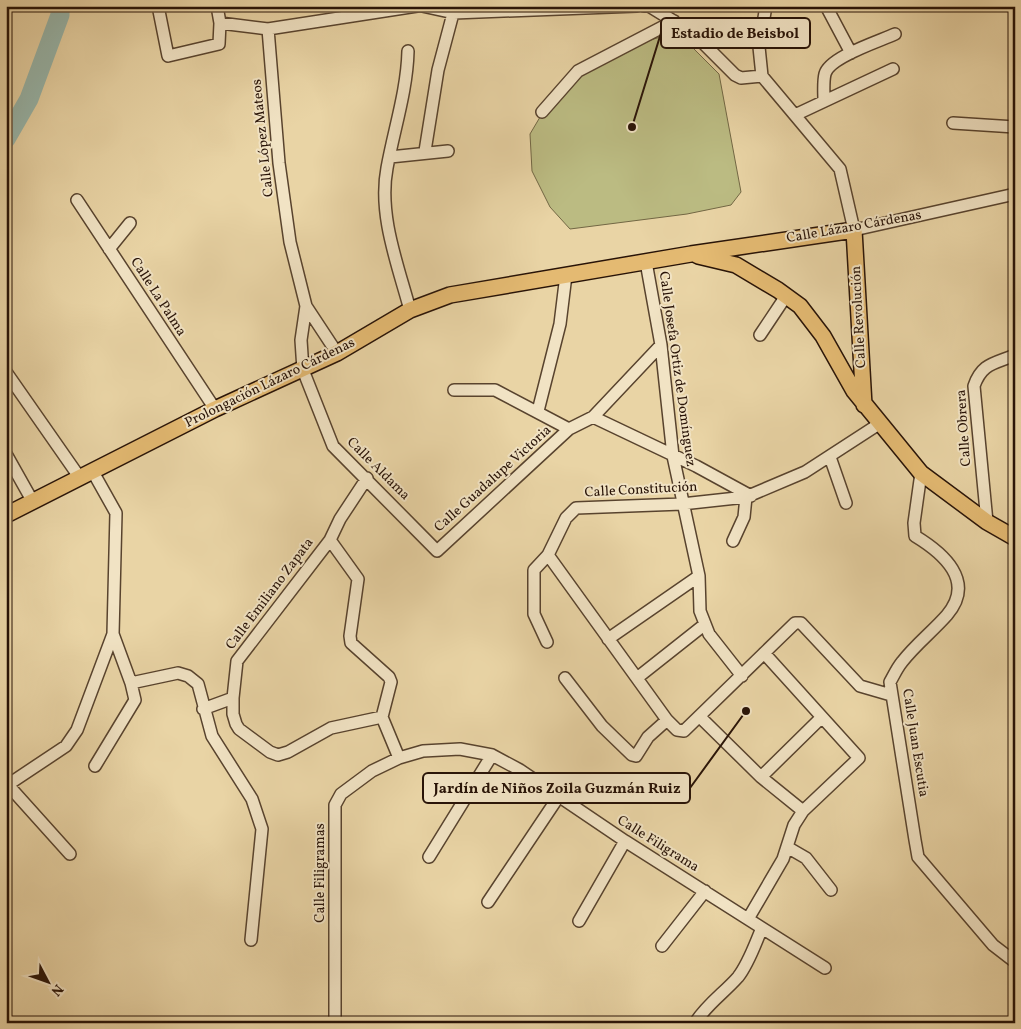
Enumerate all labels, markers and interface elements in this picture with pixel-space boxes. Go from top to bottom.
callout: Estadio de Beisbol [661,18,810,48]
text: Estadio de Beisbol [671,24,799,45]
street label: Calle López Mateos [247,78,279,198]
street label: Calle Lázaro Cárdenas [785,206,923,248]
street label: Calle La Palma [125,254,191,340]
street label: Calle Revolución [847,265,871,369]
street label: Calle Josefa Ortiz de Domínguez [654,270,700,468]
street label: Prolongación Lázaro Cárdenas [182,333,358,433]
street label: Calle Obrera [952,389,976,467]
street label: Calle Guadalupe Victoria [430,421,556,537]
street label: Calle Aldama [342,433,414,505]
street label: Calle Constitución [584,478,698,502]
street label: Calle Emiliano Zapata [222,534,318,654]
street label: Calle Juan Escutia [897,688,933,798]
callout: Jardín de Niños Zoila Guzmán Ruiz [423,773,690,803]
text: Jardín de Niños Zoila Guzmán Ruiz [432,779,681,800]
street label: Calle Filigrama [613,811,703,877]
street label: Calle Filigramas [311,823,330,923]
north arrow [22,956,72,1006]
text: N [46,979,67,1000]

